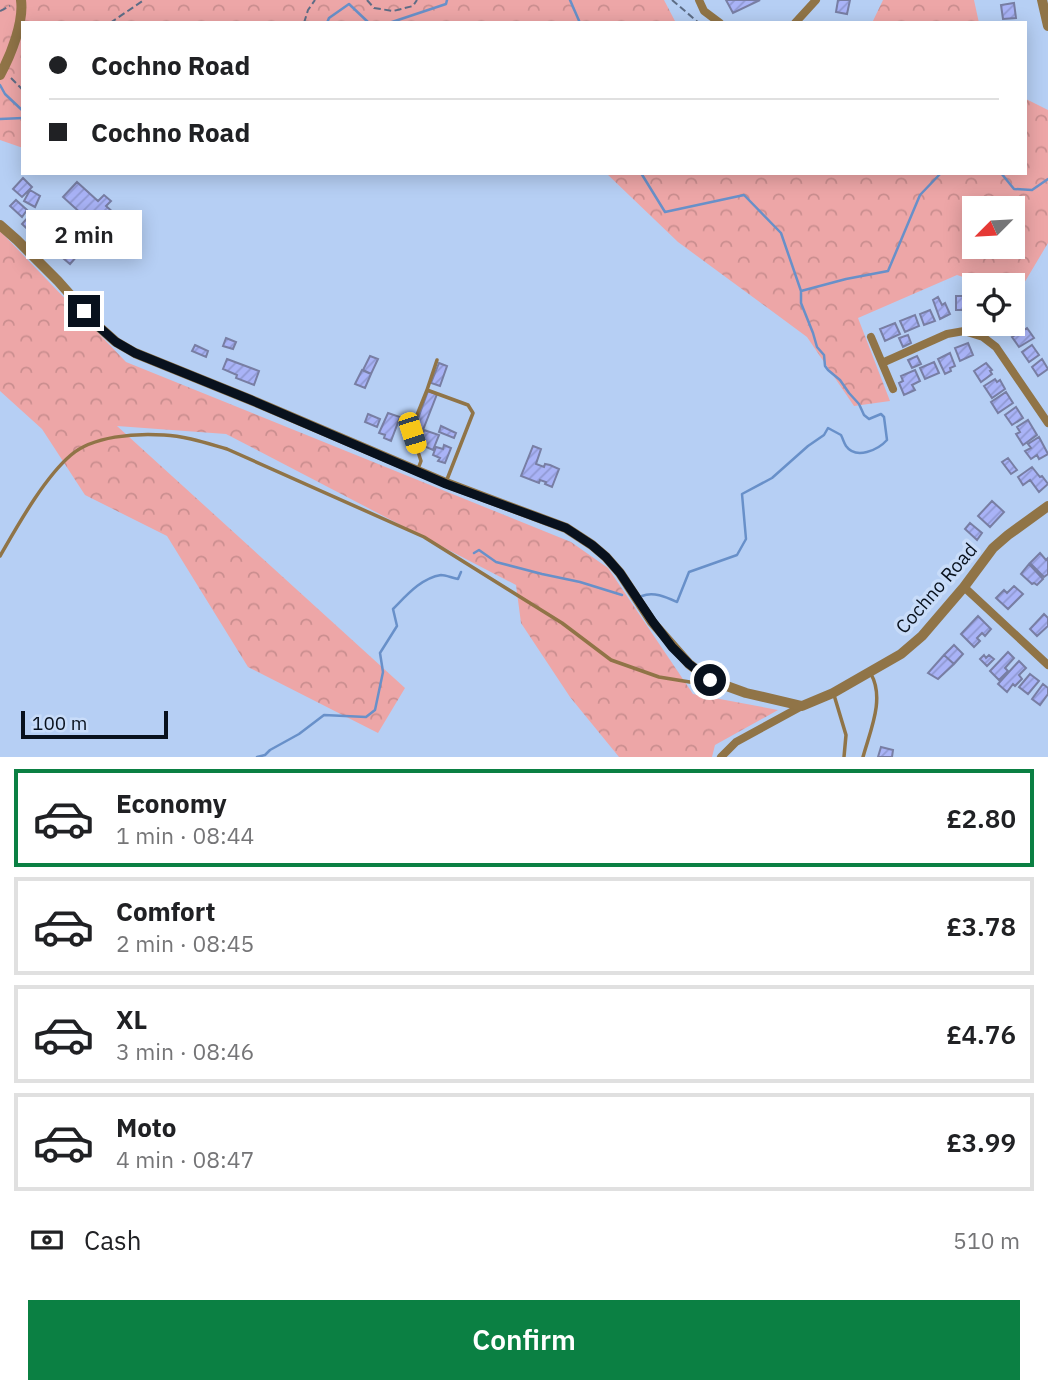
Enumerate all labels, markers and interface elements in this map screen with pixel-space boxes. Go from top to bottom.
text: Cochno Road [91,48,250,82]
text: Cochno Road [91,115,250,149]
north arrow [962,196,1026,259]
map controls [962,196,1025,336]
callout: 2 min [26,210,142,258]
text: 2 min [54,219,114,249]
button: locate [962,273,1025,336]
route end [68,295,100,327]
car [396,410,429,456]
street label: Cochno Road [890,538,982,638]
route start [694,664,726,696]
scale bar [21,708,168,740]
text: 100 m [32,711,87,735]
text: Economy [116,786,227,820]
icon: car [32,787,95,850]
text: £2.80 [946,801,1016,835]
text: 1 min · 08:44 [116,820,254,850]
text: Comfort [116,894,215,928]
icon: car [32,895,95,958]
text: £3.78 [946,909,1016,943]
text: 2 min · 08:45 [116,928,254,958]
text: XL [116,1002,147,1036]
icon: car [32,1003,95,1066]
text: £4.76 [946,1017,1016,1051]
text: 3 min · 08:46 [116,1036,254,1066]
text: Moto [116,1110,176,1144]
icon: car [32,1111,95,1174]
text: £3.99 [946,1125,1016,1159]
text: 4 min · 08:47 [116,1144,254,1174]
icon: cash [28,1221,66,1259]
text: Cash [84,1223,141,1257]
text: 510 m [953,1225,1020,1255]
button: Confirm [28,1300,1020,1380]

